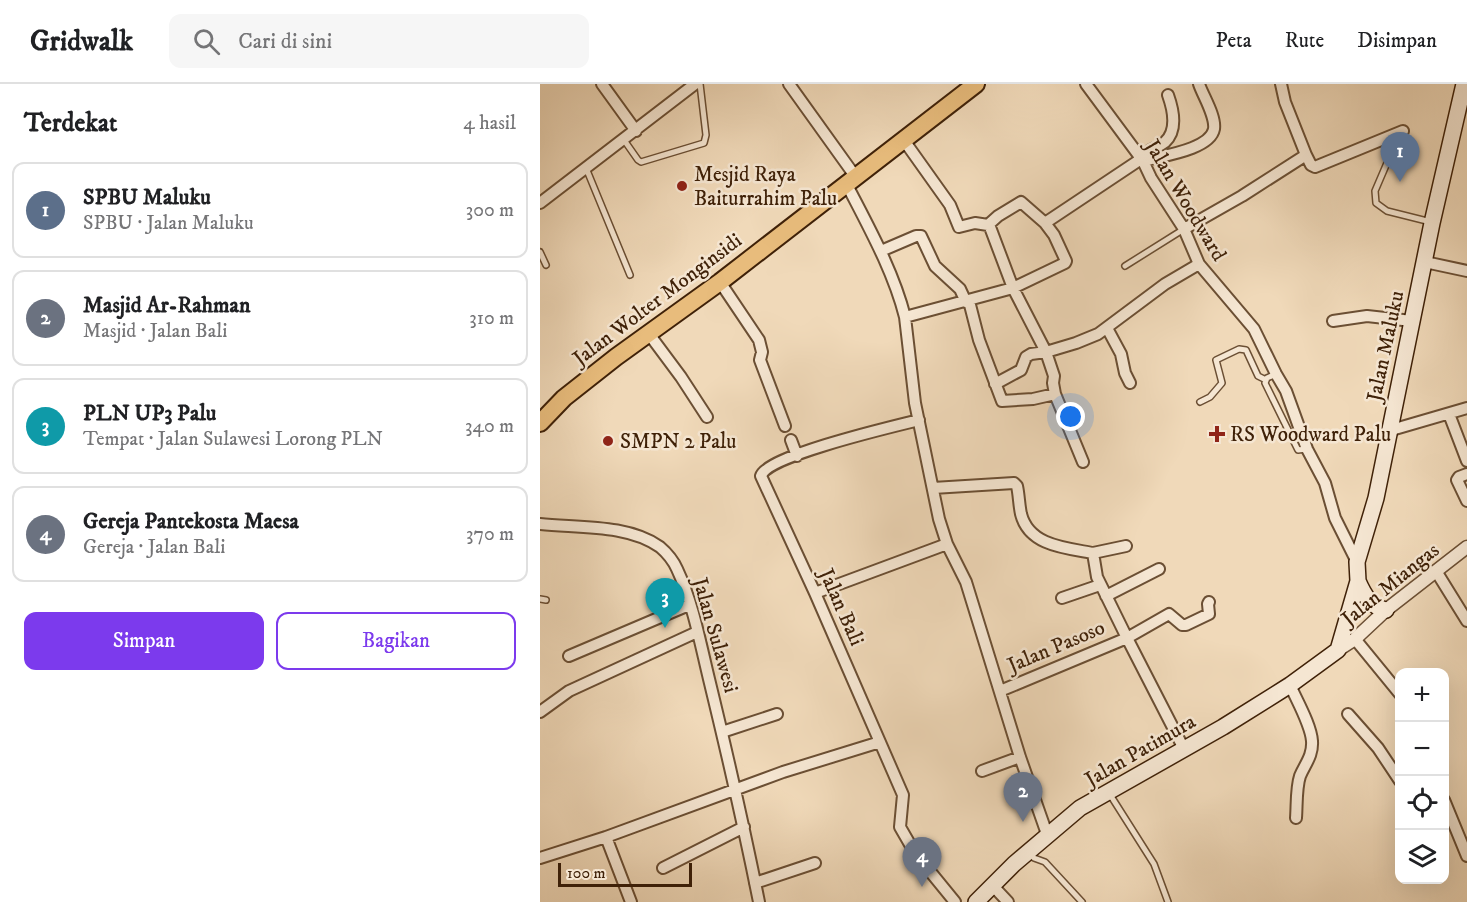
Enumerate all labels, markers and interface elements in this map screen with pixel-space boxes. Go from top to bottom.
search box [169,14,589,68]
text: Gridwalk [30,24,133,59]
icon: search [190,25,223,58]
text: Cari di sini [238,28,332,55]
text: Peta [1216,28,1252,54]
text: Rute [1285,28,1324,54]
text: Disimpan [1357,28,1437,54]
text: Terdekat [24,107,117,140]
text: 4 hasil [463,111,516,136]
pin: 1 [1380,132,1420,182]
street label: Jalan Woodward [1138,133,1232,266]
place label: Mesjid Raya Baiturrahim Palu [694,162,837,212]
marker: Mesjid Raya Baiturrahim Palu [675,179,689,193]
text: SPBU Maluku [83,184,211,211]
text: 1 [42,198,49,223]
text: 300 m [466,198,514,223]
text: SPBU · Jalan Maluku [83,211,254,236]
street label: Jalan Wolter Monginsidi [566,228,747,373]
street label: Jalan Maluku [1361,288,1410,406]
text: Masjid Ar-Rahman [83,292,250,319]
text: 2 [41,306,50,331]
text: 310 m [469,306,514,331]
text: Masjid · Jalan Bali [83,319,227,344]
text: PLN UP3 Palu [83,400,216,427]
your location [1056,402,1085,431]
text: 3 [42,414,49,439]
text: 340 m [465,414,514,439]
place label: RS Woodward Palu [1230,422,1391,448]
marker: RS Woodward Palu [1208,425,1226,443]
text: Tempat · Jalan Sulawesi Lorong PLN [83,427,383,452]
place label: SMPN 2 Palu [620,429,736,455]
marker: SMPN 2 Palu [601,434,615,448]
text: Gereja Pantekosta Maesa [83,508,299,535]
text: 4 [40,522,51,547]
text: 370 m [466,522,514,547]
text: Gereja · Jalan Bali [83,535,225,560]
street label: Jalan Miangas [1335,537,1445,633]
street label: Jalan Bali [812,563,870,650]
street label: Jalan Sulawesi [686,573,744,696]
pin: 3 [646,578,684,628]
button: Simpan [24,612,264,670]
button: Bagikan [276,612,516,670]
street label: Jalan Pasoso [1002,615,1109,680]
map controls [1395,668,1449,884]
button: + [1395,668,1449,722]
street label: Jalan Patimura [1079,709,1200,794]
button: − [1395,722,1449,776]
pin: 2 [1004,772,1042,822]
button: locate [1395,776,1449,830]
button: layers [1395,830,1449,884]
pin: 4 [902,838,941,887]
scale bar [558,860,692,888]
text: 100 m [567,863,606,883]

